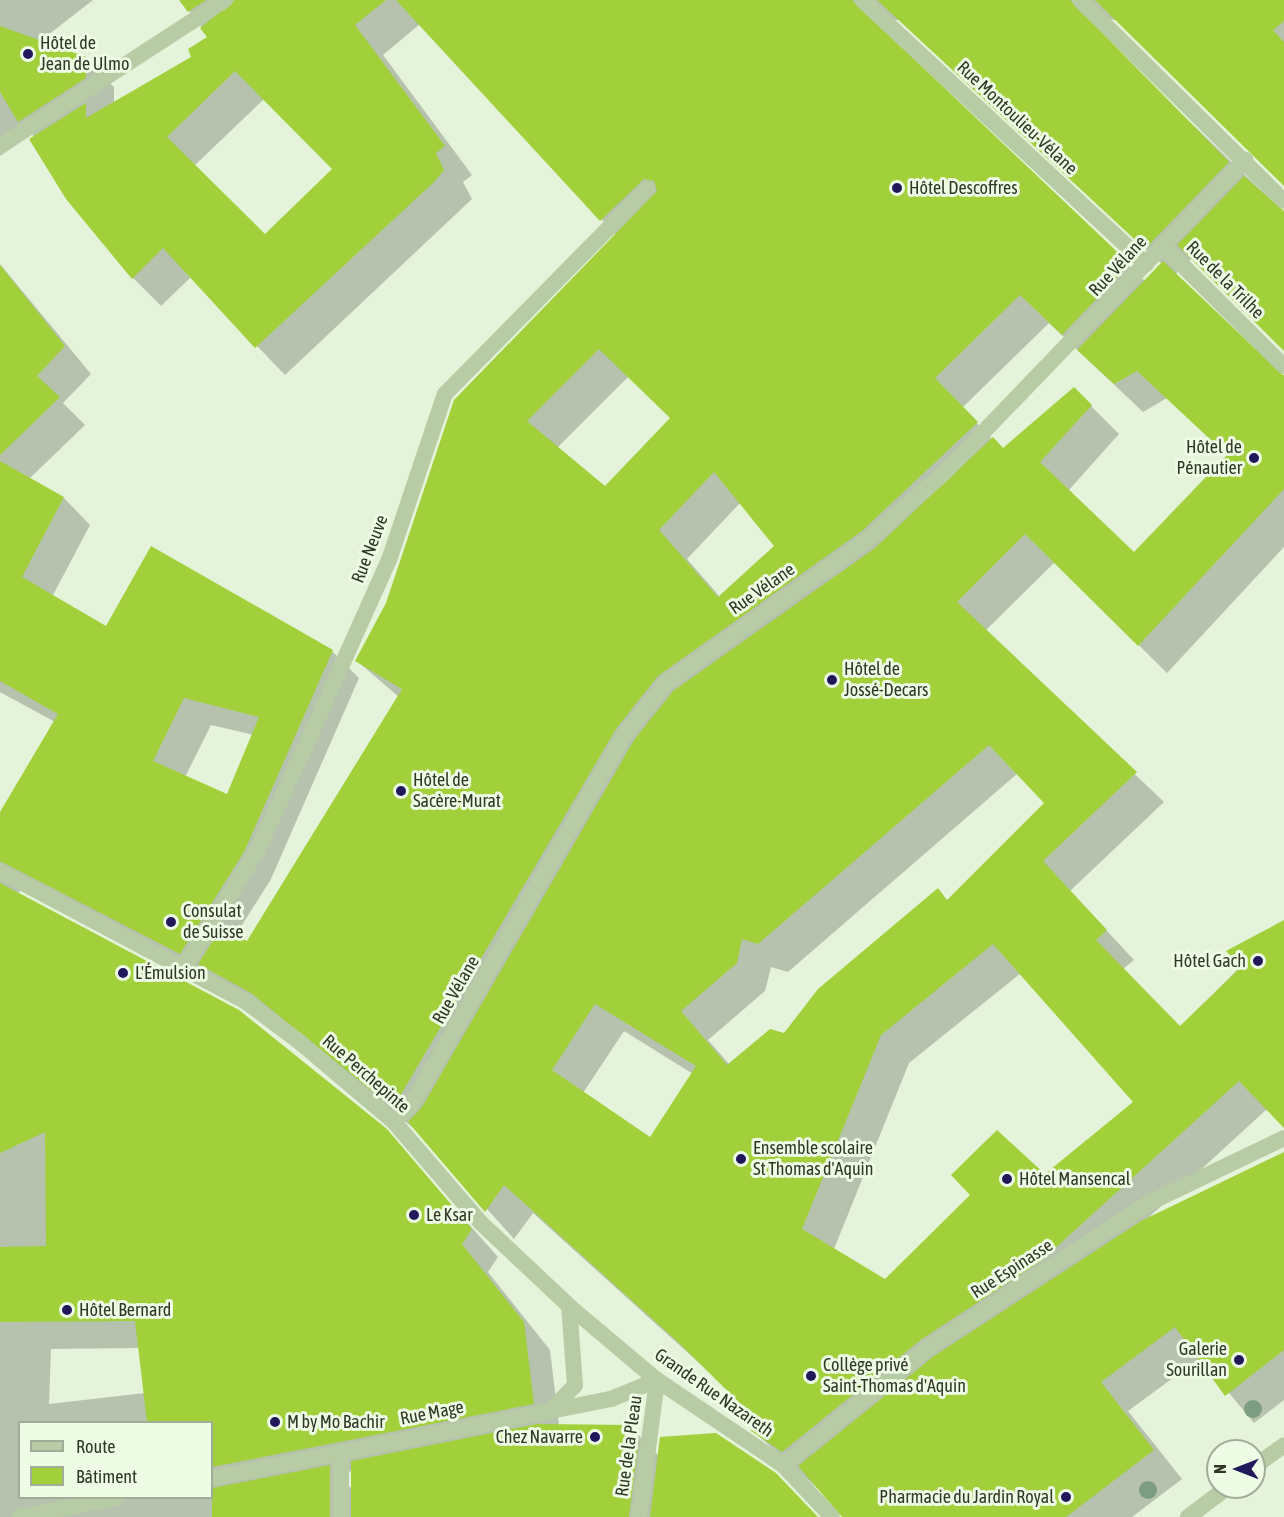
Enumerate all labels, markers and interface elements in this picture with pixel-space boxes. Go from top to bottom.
place label: Hôtel de Jean de Ulmo [40,33,129,76]
marker: Hôtel de Jean de Ulmo [21,47,35,61]
street label: Rue Montoulieu-Vélane [952,57,1082,179]
place label: Hôtel Descoffres [909,177,1018,199]
marker: Hôtel Descoffres [890,181,904,195]
street label: Rue Vélane [1085,231,1151,301]
street label: Rue de la Trilhe [1182,237,1268,323]
place label: Hôtel de Pénautier [1177,437,1242,480]
marker: Hôtel de Pénautier [1247,451,1261,465]
street label: Rue Neuve [347,512,393,586]
street label: Rue Vélane [725,559,799,619]
place label: Hôtel de Jossé-Decars [844,659,928,702]
marker: Hôtel de Jossé-Decars [825,673,839,687]
place label: Hôtel de Sacère-Murat [413,770,501,812]
marker: Hôtel de Sacère-Murat [394,784,408,798]
place label: Consulat de Suisse [183,901,243,944]
marker: Consulat de Suisse [164,915,178,929]
place label: Hôtel Gach [1173,950,1246,972]
street label: Rue Vélane [428,952,484,1028]
marker: Hôtel Gach [1251,954,1265,968]
place label: L'Émulsion [135,962,206,984]
marker: L'Émulsion [116,966,130,980]
street label: Rue Perchepinte [318,1030,414,1118]
place label: Ensemble scolaire St Thomas d'Aquin [753,1138,873,1180]
marker: Ensemble scolaire St Thomas d'Aquin [734,1152,748,1166]
place label: Hôtel Mansencal [1019,1168,1131,1190]
marker: Hôtel Mansencal [1000,1172,1014,1186]
place label: Le Ksar [426,1204,472,1226]
marker: Le Ksar [407,1208,421,1222]
street label: Rue Espinasse [967,1235,1057,1303]
place label: Hôtel Bernard [79,1299,171,1321]
marker: Hôtel Bernard [60,1303,74,1317]
place label: Galerie Sourillan [1166,1339,1227,1382]
street label: Grande Rue Nazareth [650,1344,778,1442]
marker: Galerie Sourillan [1232,1353,1246,1367]
place label: Collège privé Saint-Thomas d'Aquin [823,1355,966,1398]
marker: Collège privé Saint-Thomas d'Aquin [804,1369,818,1383]
street label: Rue de la Pleau [611,1394,647,1498]
street label: Rue Mage [398,1396,466,1430]
place label: M by Mo Bachir [287,1411,384,1433]
marker: M by Mo Bachir [268,1415,282,1429]
legend [18,1421,213,1499]
place label: Chez Navarre [496,1426,583,1448]
marker: Chez Navarre [588,1430,602,1444]
text: Route [76,1436,115,1457]
north arrow [1206,1439,1266,1499]
text: N [1211,1464,1229,1474]
text: Bâtiment [76,1466,137,1487]
place label: Pharmacie du Jardin Royal [879,1486,1054,1508]
marker: Pharmacie du Jardin Royal [1059,1490,1073,1504]

